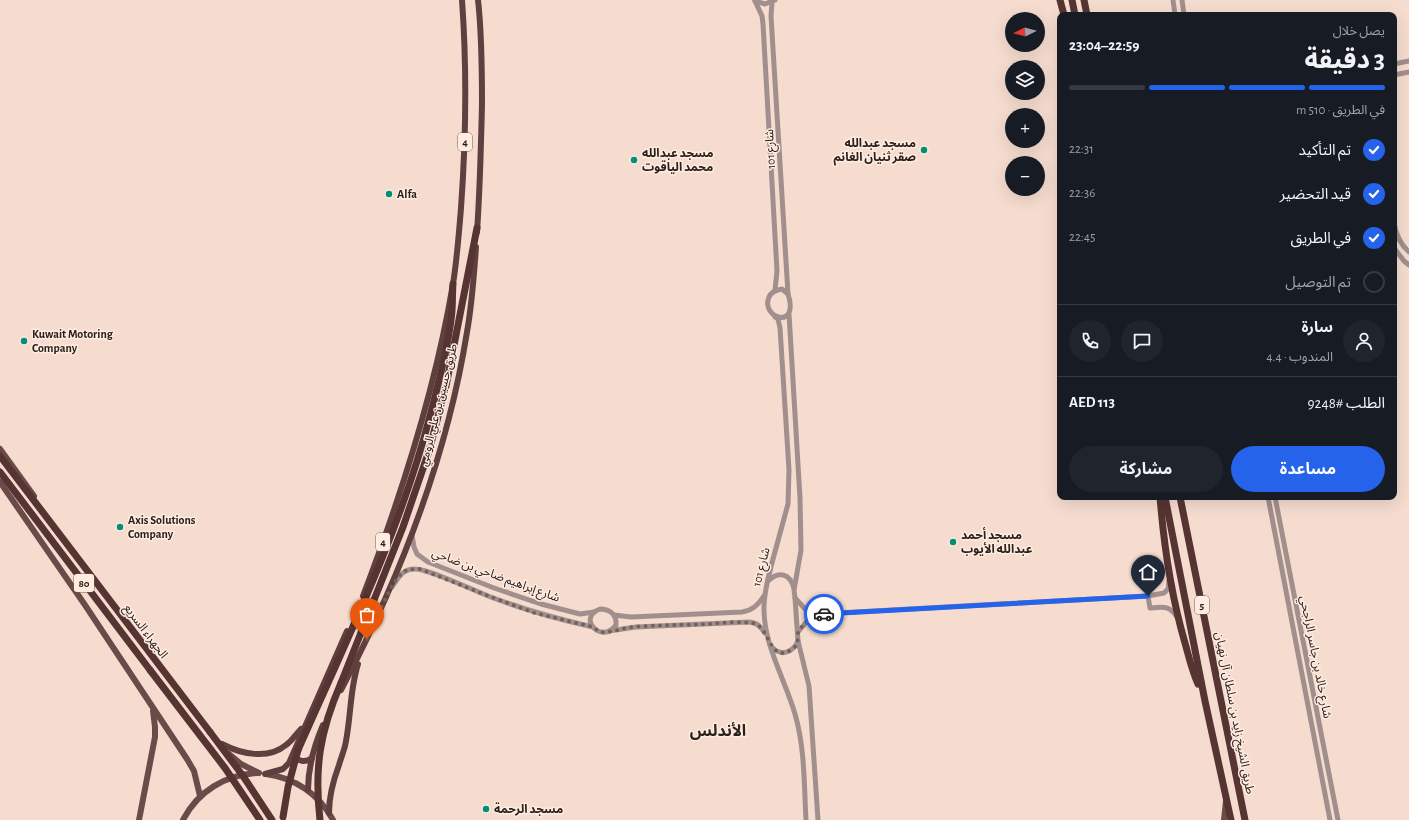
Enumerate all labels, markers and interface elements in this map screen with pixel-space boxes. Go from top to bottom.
north arrow [1005,12,1045,52]
map controls [1005,12,1045,196]
text: يصل خلال [1333,25,1385,38]
text: 22:59–23:04 [1069,38,1140,53]
text: 3 دقيقة [1304,47,1385,73]
button: layers [1005,60,1045,100]
text: في الطريق · 510 m [1296,104,1385,117]
button: + [1005,108,1045,148]
street label: شارع 101 [763,129,780,169]
road number: 4 [458,133,472,151]
place label: مسجد عبدالله صقر ثنيان الغانم [833,137,916,166]
icon: check [1363,139,1385,161]
text: 22:31 [1069,143,1094,156]
text: تم التأكيد [1298,143,1351,158]
marker: مسجد عبدالله صقر ثنيان الغانم [919,145,929,155]
place label: مسجد عبدالله محمد الياقوت [642,147,714,174]
marker: مسجد عبدالله محمد الياقوت [629,155,639,165]
button: − [1005,156,1045,196]
icon: check [1363,183,1385,205]
text: 22:36 [1069,187,1095,200]
text: قيد التحضير [1280,187,1351,202]
place label: Alfa [397,188,417,200]
marker: Alfa [384,189,394,199]
icon: check [1363,227,1385,249]
text: 22:45 [1069,231,1096,244]
text: في الطريق [1291,231,1351,246]
text: تم التوصيل [1285,275,1351,290]
button: phone [1069,320,1111,362]
button: chat [1121,320,1163,362]
text: سارة [1301,320,1333,335]
button: person [1343,320,1385,362]
place label: Kuwait Motoring Company [32,328,114,355]
marker: Kuwait Motoring Company [19,336,29,346]
street label: طريق حسين بن علي الرومي [417,342,463,468]
text: المندوب · 4.4 [1266,351,1333,364]
text: AED 113 [1069,395,1115,410]
text: الطلب #9248 [1308,396,1385,411]
button: مشاركة [1069,446,1223,492]
button: مساعدة [1231,446,1385,492]
place label: Axis Solutions Company [128,514,196,541]
marker: Axis Solutions Company [115,522,125,532]
place label: مسجد أحمد عبدالله الأيوب [961,527,1033,556]
road number: 4 [376,533,390,551]
marker: مسجد أحمد عبدالله الأيوب [948,537,958,547]
street label: شارع إبراهيم ضاحي بن ضاحي [429,546,562,607]
street label: شارع 101 [750,546,775,589]
pin [1131,555,1165,596]
icon: home [1137,561,1159,583]
road number: 80 [74,574,94,592]
courier [804,594,844,634]
street label: شارع خالد بن جاسر الراجحي [1294,595,1334,720]
road number: 5 [1195,596,1209,614]
pin [350,598,384,639]
street label: الجهراء السريع [119,602,170,662]
icon: car [813,603,835,625]
icon: bag [356,604,378,626]
street label: طريق الشيخ زايد بن سلطان آل نهيان [1210,631,1257,796]
district label: الأندلس [690,722,746,740]
place label: مسجد الرحمة [494,802,563,816]
marker: مسجد الرحمة [481,804,491,814]

